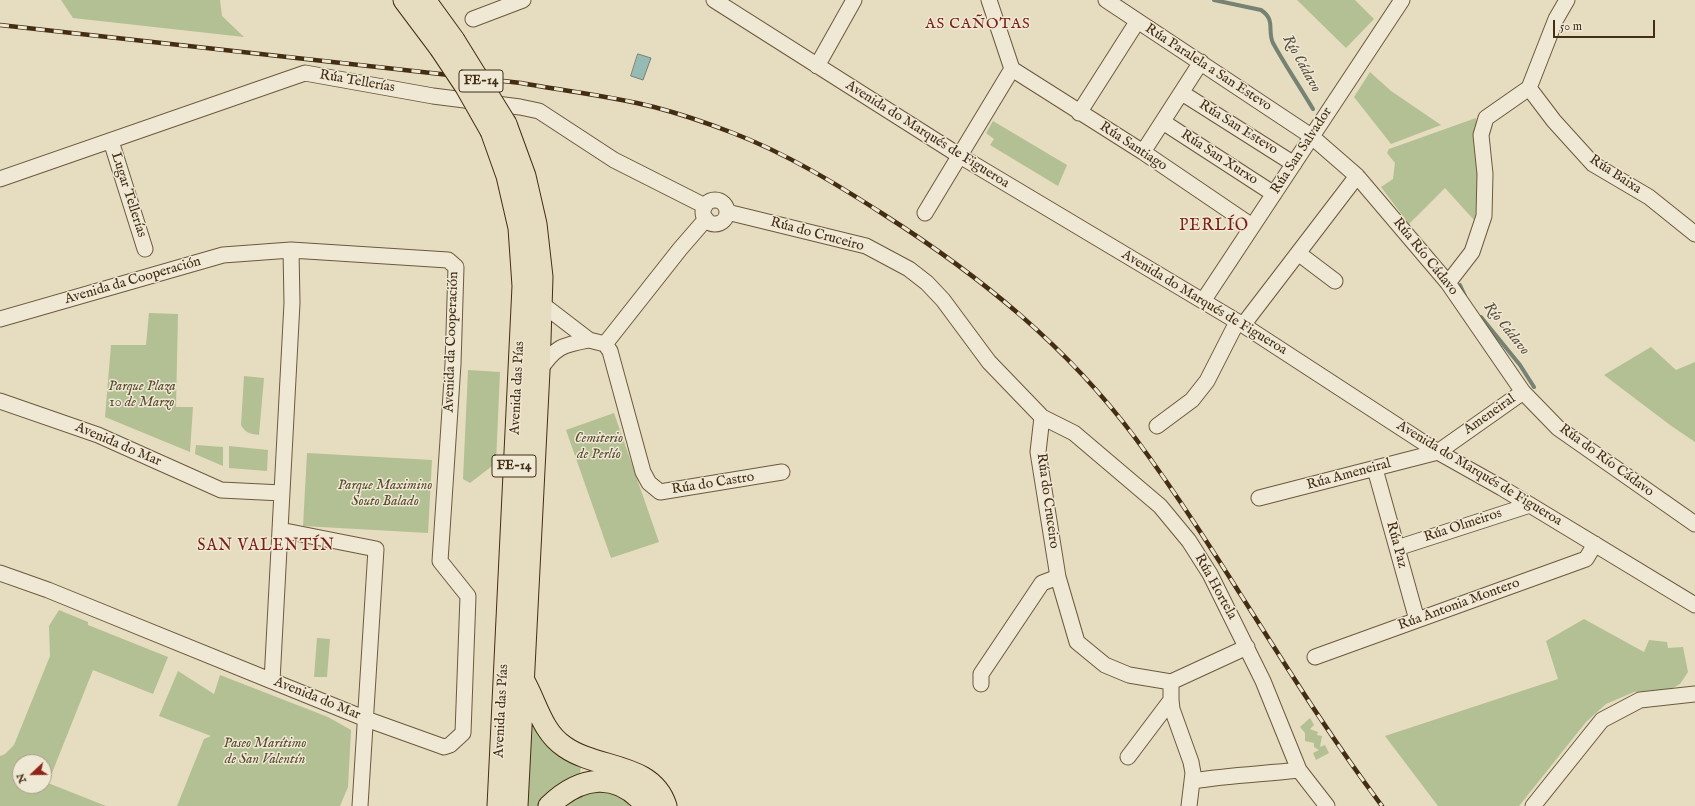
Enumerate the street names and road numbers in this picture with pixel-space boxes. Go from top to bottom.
street label: Rúa Paralela a San Estevo [1142,21,1274,115]
street label: Rúa Tellerías [318,67,396,97]
road number: FE-14 [459,70,503,92]
street label: Avenida do Marqués de Figueroa [842,78,1012,192]
street label: Rúa San Estevo [1195,97,1281,159]
street label: Rúa San Salvador [1268,105,1336,197]
street label: Rúa Santiago [1096,119,1170,175]
street label: Rúa San Xurxo [1177,127,1261,189]
street label: Lugar Tellerías [106,150,150,240]
street label: Rúa Baixa [1586,152,1644,198]
street label: Rúa do Cruceiro [768,214,866,256]
street label: Rúa Río Cádavo [1389,215,1461,299]
street label: Avenida do Marqués de Figueroa [1118,247,1290,359]
street label: Avenida da Cooperación [63,253,203,309]
street label: Avenida da Cooperación [441,271,463,413]
street label: Avenida das Pías [507,341,529,435]
street label: Ameneiral [1461,391,1519,439]
street label: Avenida do Marqués de Figueroa [1393,418,1565,530]
street label: Avenida do Mar [72,419,164,471]
street label: Rúa do Río Cádavo [1555,421,1657,501]
street label: Rúa do Cruceiro [1032,452,1062,550]
road number: FE-14 [492,455,536,477]
street label: Rúa Ameneiral [1305,456,1393,494]
street label: Rúa do Castro [670,469,756,499]
street label: Rúa Olmeiros [1422,506,1504,546]
street label: Rúa Paz [1382,520,1410,570]
street label: Rúa Hortela [1190,551,1240,623]
street label: Rúa Antonia Montero [1396,575,1522,635]
street label: Avenida das Pías [491,664,513,758]
street label: Avenida do Mar [271,674,363,724]

